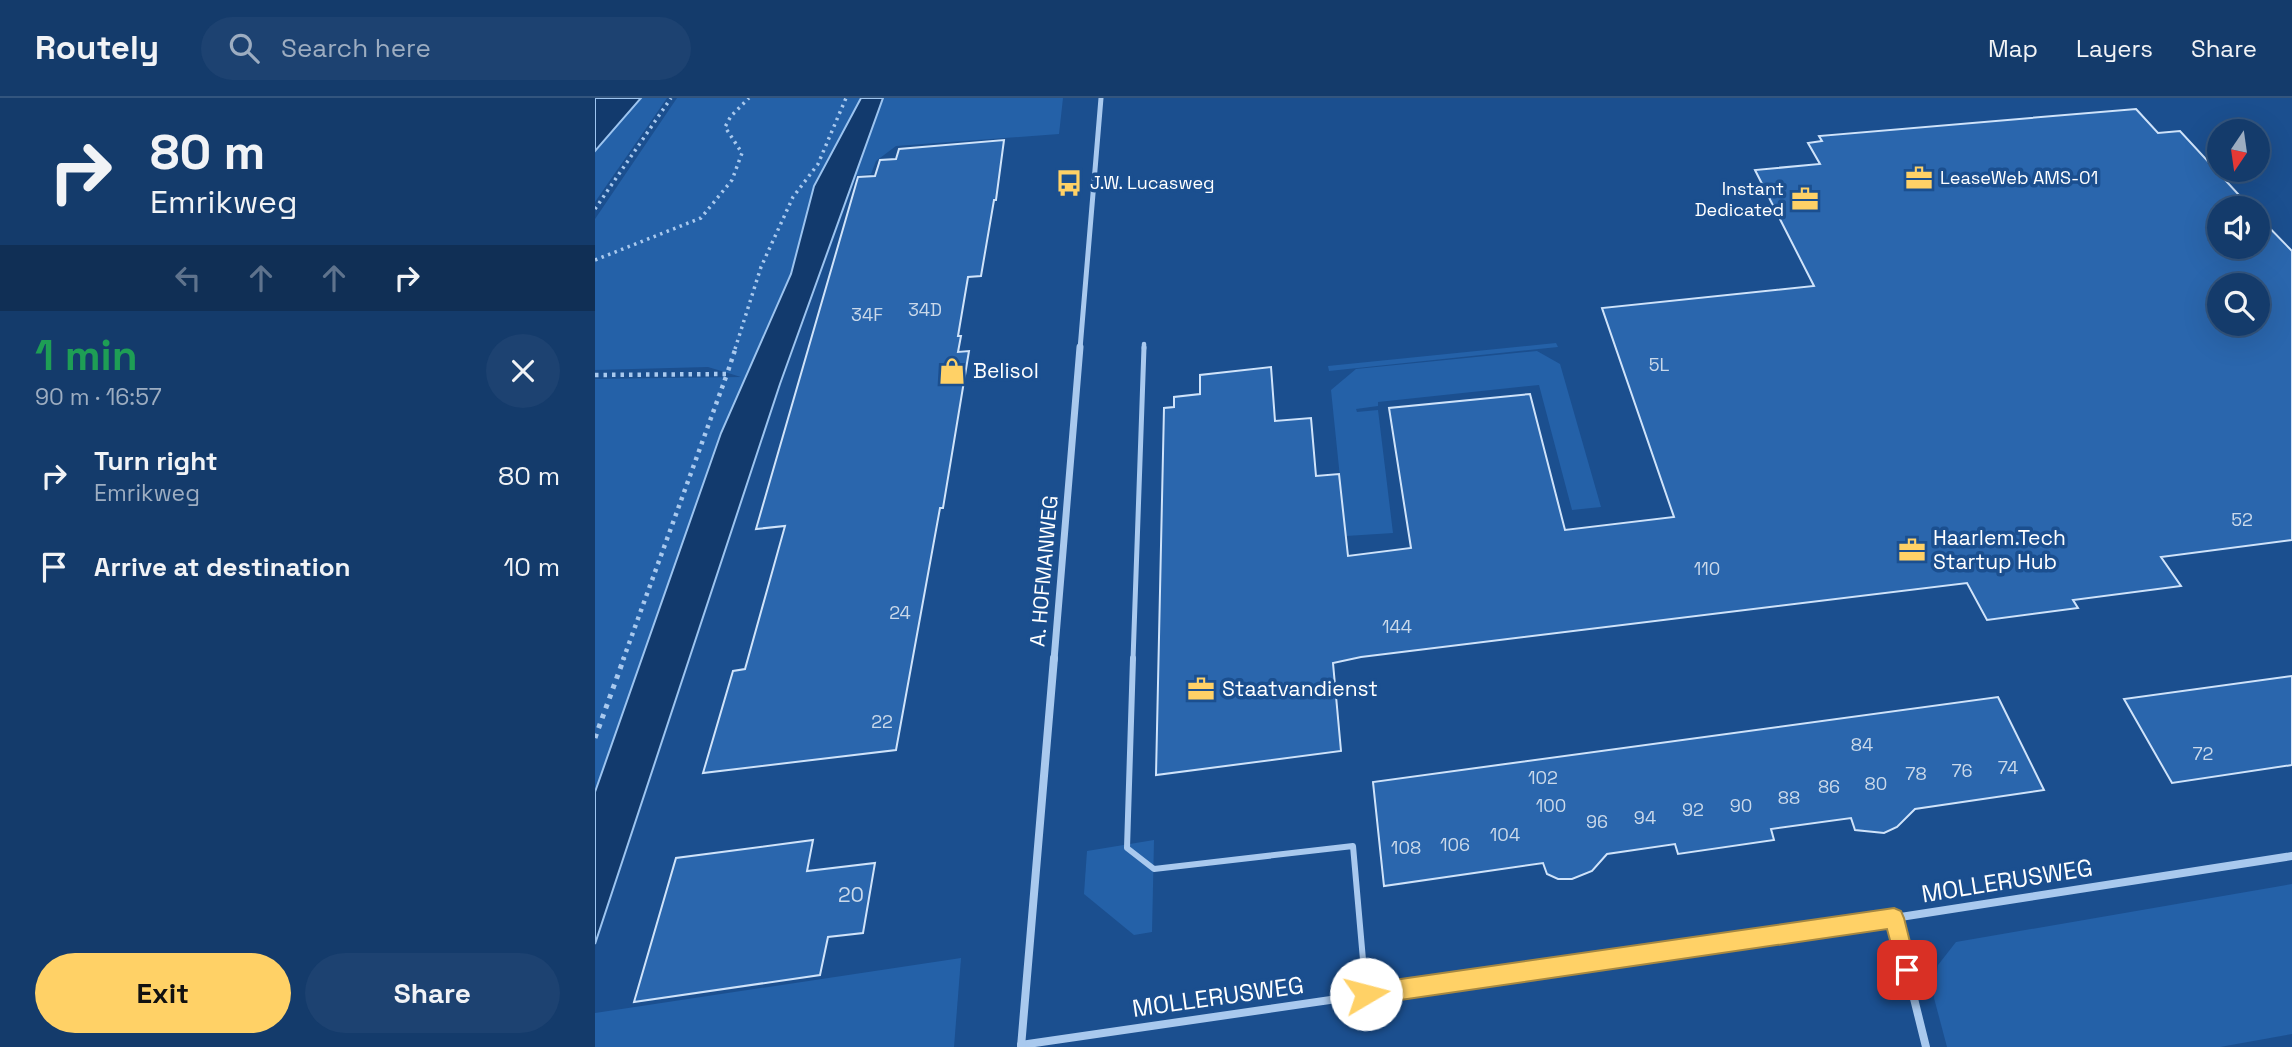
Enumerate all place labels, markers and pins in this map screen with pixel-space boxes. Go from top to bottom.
office icon: LeaseWeb AMS-01 [1904,163,1934,193]
place label: LeaseWeb AMS-01 [1940,166,2098,189]
bus stop icon: J.W. Lucasweg [1054,168,1084,198]
place label: J.W. Lucasweg [1090,171,1215,194]
place label: Instant Dedicated [1695,177,1784,221]
office icon: Instant Dedicated [1790,184,1820,214]
shop icon: Belisol [937,356,967,386]
place label: Belisol [973,357,1039,384]
place label: Haarlem.Tech Startup Hub [1933,524,2066,575]
office icon: Haarlem.Tech Startup Hub [1897,535,1927,565]
office icon: Staatvandienst [1186,674,1216,704]
place label: Staatvandienst [1222,675,1378,702]
pin [1877,940,1937,1000]

